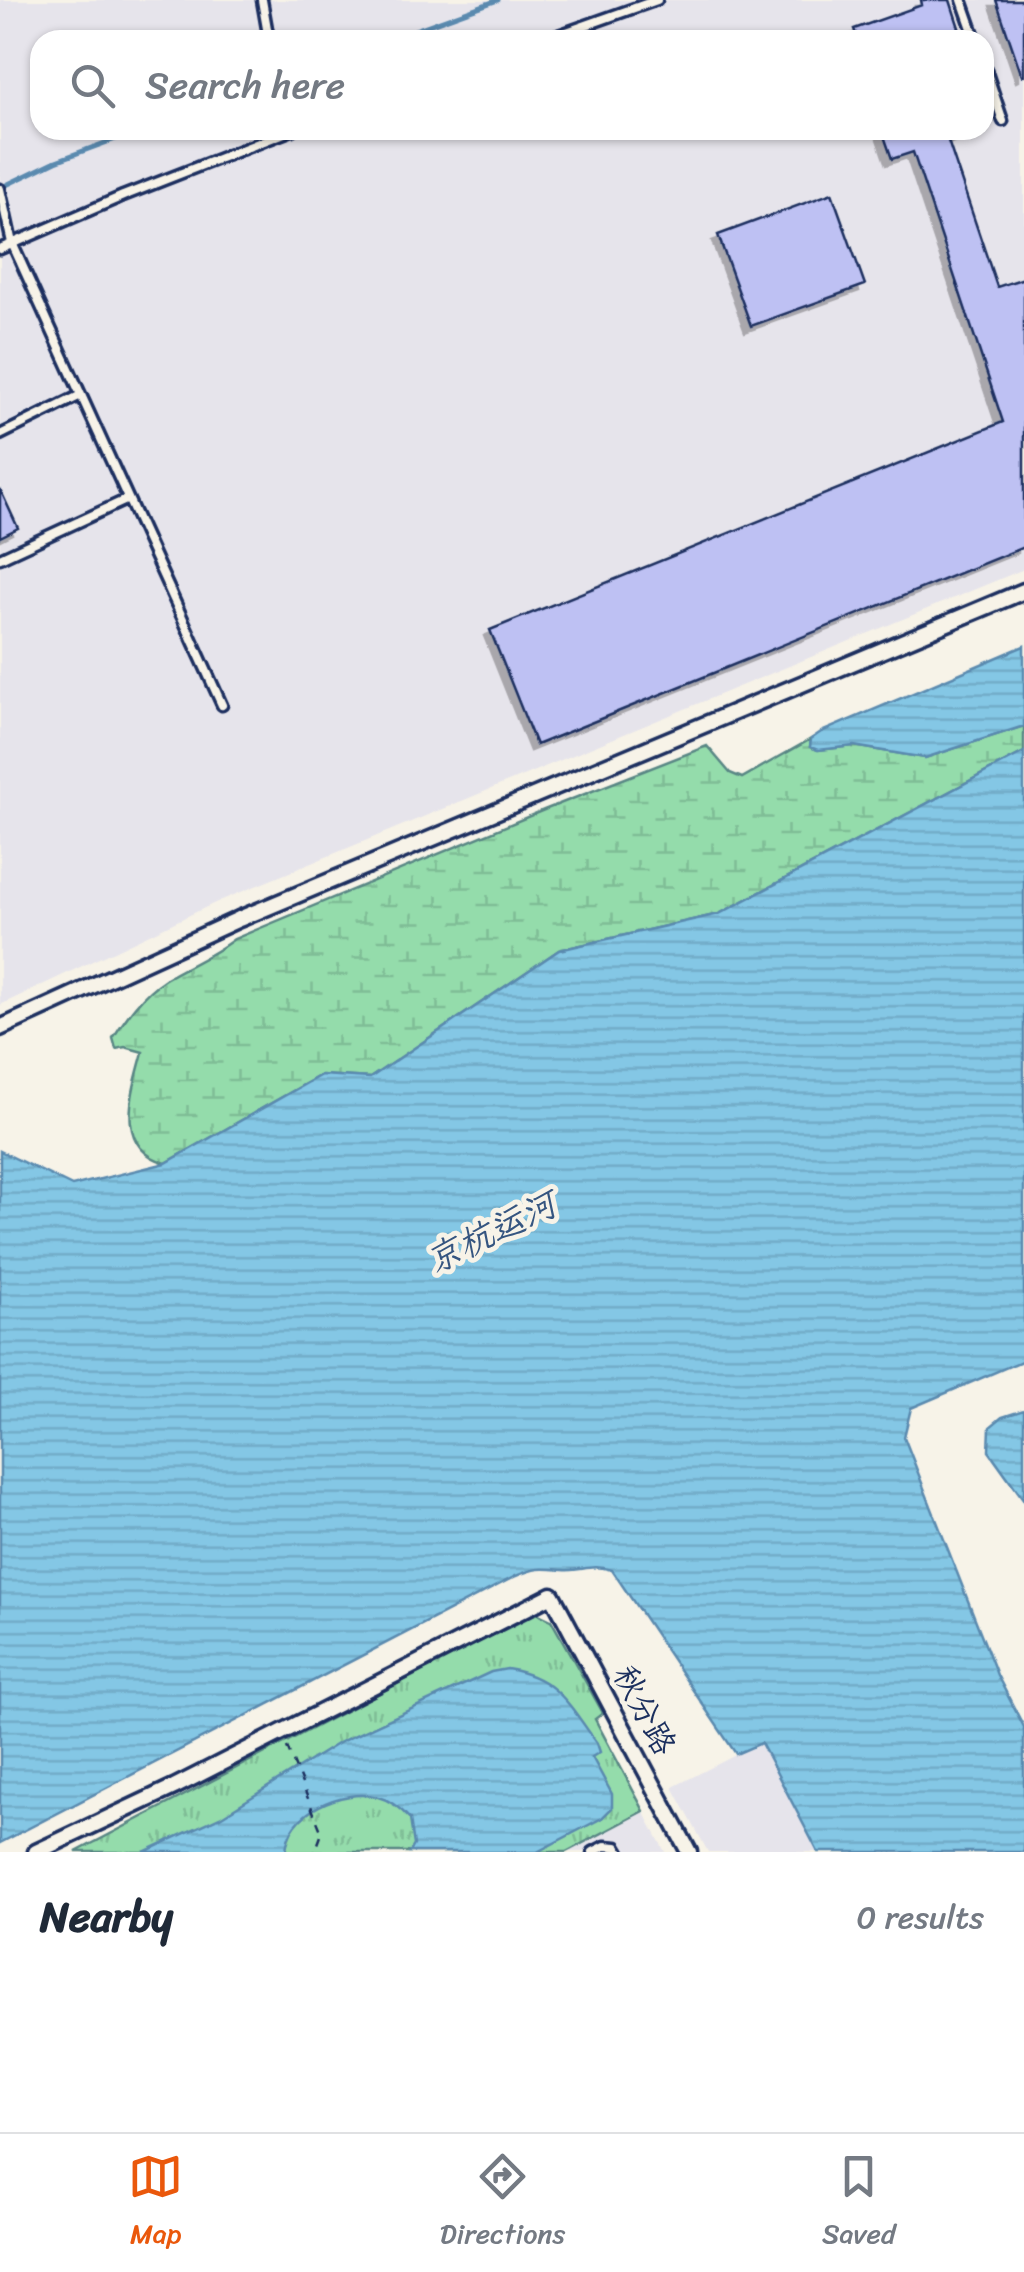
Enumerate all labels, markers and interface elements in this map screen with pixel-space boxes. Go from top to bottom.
search box [30,30,994,140]
text: Search here [145,52,345,119]
icon: search [65,58,120,113]
water label: 京杭运河 [414,1171,572,1291]
street label: 秋分路 [597,1654,692,1766]
text: Nearby [40,1880,173,1954]
text: 0 results [856,1889,984,1946]
tab: Map [128,2149,183,2258]
tab: Directions [440,2149,565,2258]
tab: Saved [822,2149,896,2258]

